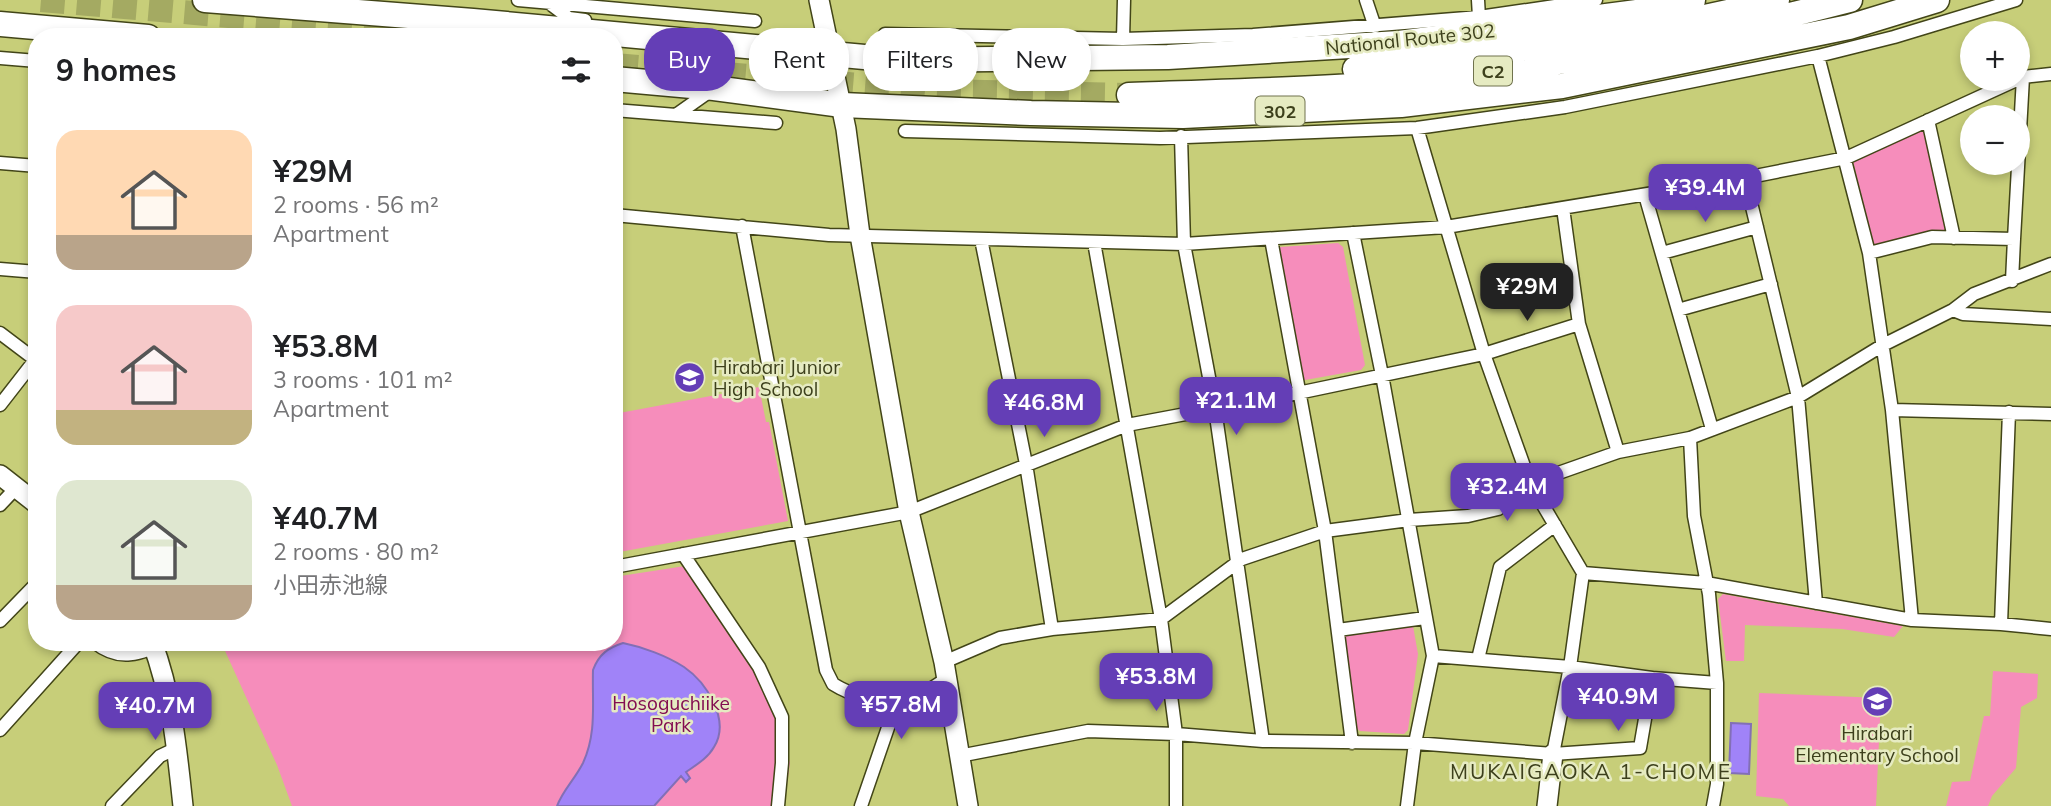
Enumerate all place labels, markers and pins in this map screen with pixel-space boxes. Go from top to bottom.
pin: ¥39.4M [1648,164,1762,224]
pin: ¥29M [1486,264,1568,323]
place label: Hirabari Junior High School [713,355,840,401]
school or university icon: Hirabari Junior High School [673,361,707,395]
pin: ¥21.1M [1179,378,1293,437]
pin: ¥46.8M [987,380,1101,439]
pin: ¥32.4M [1450,463,1564,523]
pin: ¥53.8M [1099,654,1213,713]
pin: ¥40.9M [1561,674,1675,733]
pin: ¥40.7M [98,682,212,742]
pin: ¥57.8M [844,682,958,741]
school or university icon: Hirabari Elementary School [1860,685,1894,719]
place label: Hirabari Elementary School [1795,721,1959,767]

